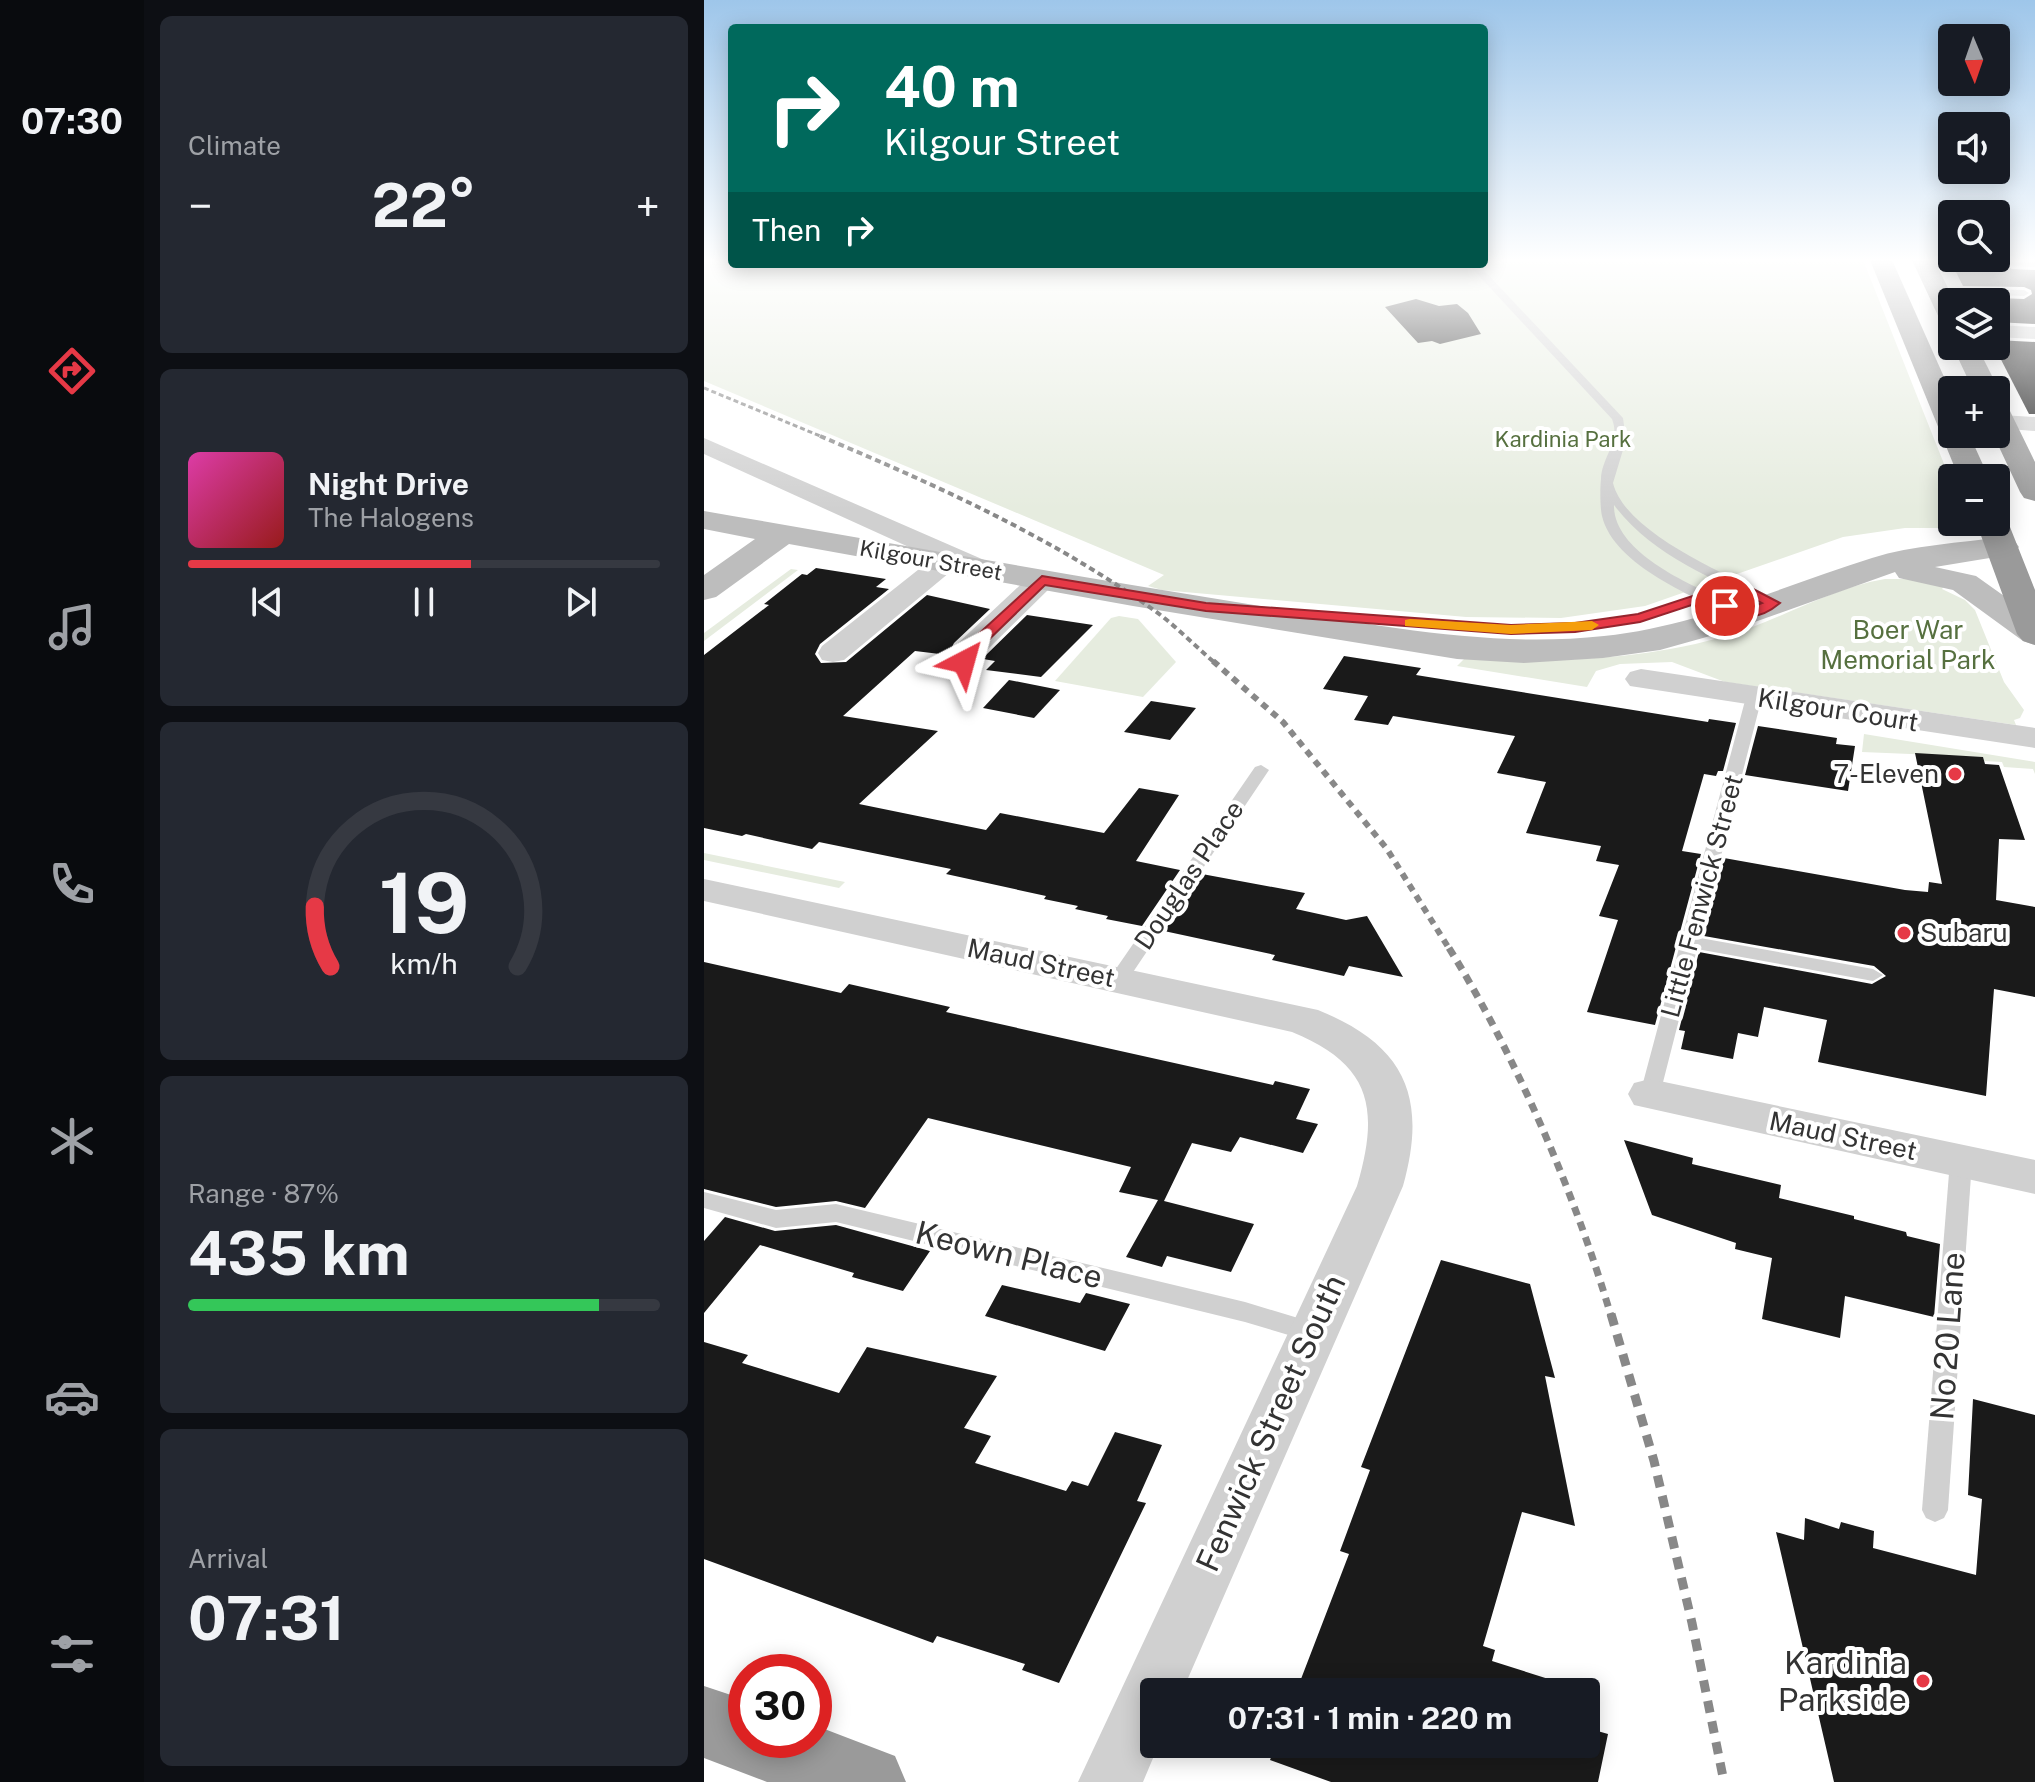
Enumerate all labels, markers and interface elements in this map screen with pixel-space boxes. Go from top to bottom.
north arrow [1938,24,2010,96]
map controls [1938,24,2010,536]
text: 40 m [884,54,1020,120]
icon: right [752,56,856,160]
text: 07:30 [21,100,123,142]
button: sound [1938,112,2010,184]
text: Kilgour Street [884,121,1120,163]
text: Climate [188,130,281,161]
text: 22° [372,170,476,241]
text: − [188,180,212,232]
text: + [636,180,660,232]
button: search [1938,200,2010,272]
icon: right [837,208,881,252]
text: Then [752,212,821,248]
button: layers [1938,288,2010,360]
icon: directions [44,343,100,399]
button: + [1938,376,2010,448]
park label: Kardinia Park [1495,426,1631,452]
button: − [1938,464,2010,536]
text: Night Drive [308,466,469,502]
text: The Halogens [308,502,474,533]
street label: Kilgour Street [858,535,1004,585]
pin [1691,572,1759,640]
icon: previous [245,580,289,624]
icon: pause [402,580,446,624]
icon: next [559,580,603,624]
icon: arrive [1703,584,1747,628]
icon: music [44,599,100,655]
park label: Boer War Memorial Park [1820,614,1996,675]
position arrow [922,620,1006,704]
street label: Kilgour Court [1755,681,1921,738]
place label: 7-Eleven [1834,758,1939,789]
marker: 7-Eleven [1946,765,1964,783]
street label: Little Fenwick Street [1654,771,1749,1021]
street label: Douglas Place [1127,794,1250,955]
text: 19 [379,854,469,952]
icon: phone [44,856,100,912]
place label: Subaru [1920,917,2008,948]
marker: Subaru [1895,924,1913,942]
street label: Maud Street [964,932,1118,993]
text: km/h [390,947,458,980]
street label: Maud Street [1766,1105,1920,1166]
icon: climate [44,1113,100,1169]
text: Range · 87% [188,1178,339,1209]
street label: Keown Place [912,1213,1106,1296]
text: 435 km [188,1218,410,1289]
street label: No 20 Lane [1923,1251,1972,1421]
street label: Fenwick Street South [1188,1269,1353,1577]
icon: car [44,1369,100,1425]
text: Arrival [188,1543,268,1574]
text: 07:31 [188,1583,345,1654]
icon: filters [44,1626,100,1682]
place label: Kardinia Parkside [1778,1644,1907,1718]
speed limit sign: 30 [728,1654,832,1758]
marker: Kardinia Parkside [1914,1672,1932,1690]
text: 07:31 · 1 min · 220 m [1228,1700,1512,1736]

